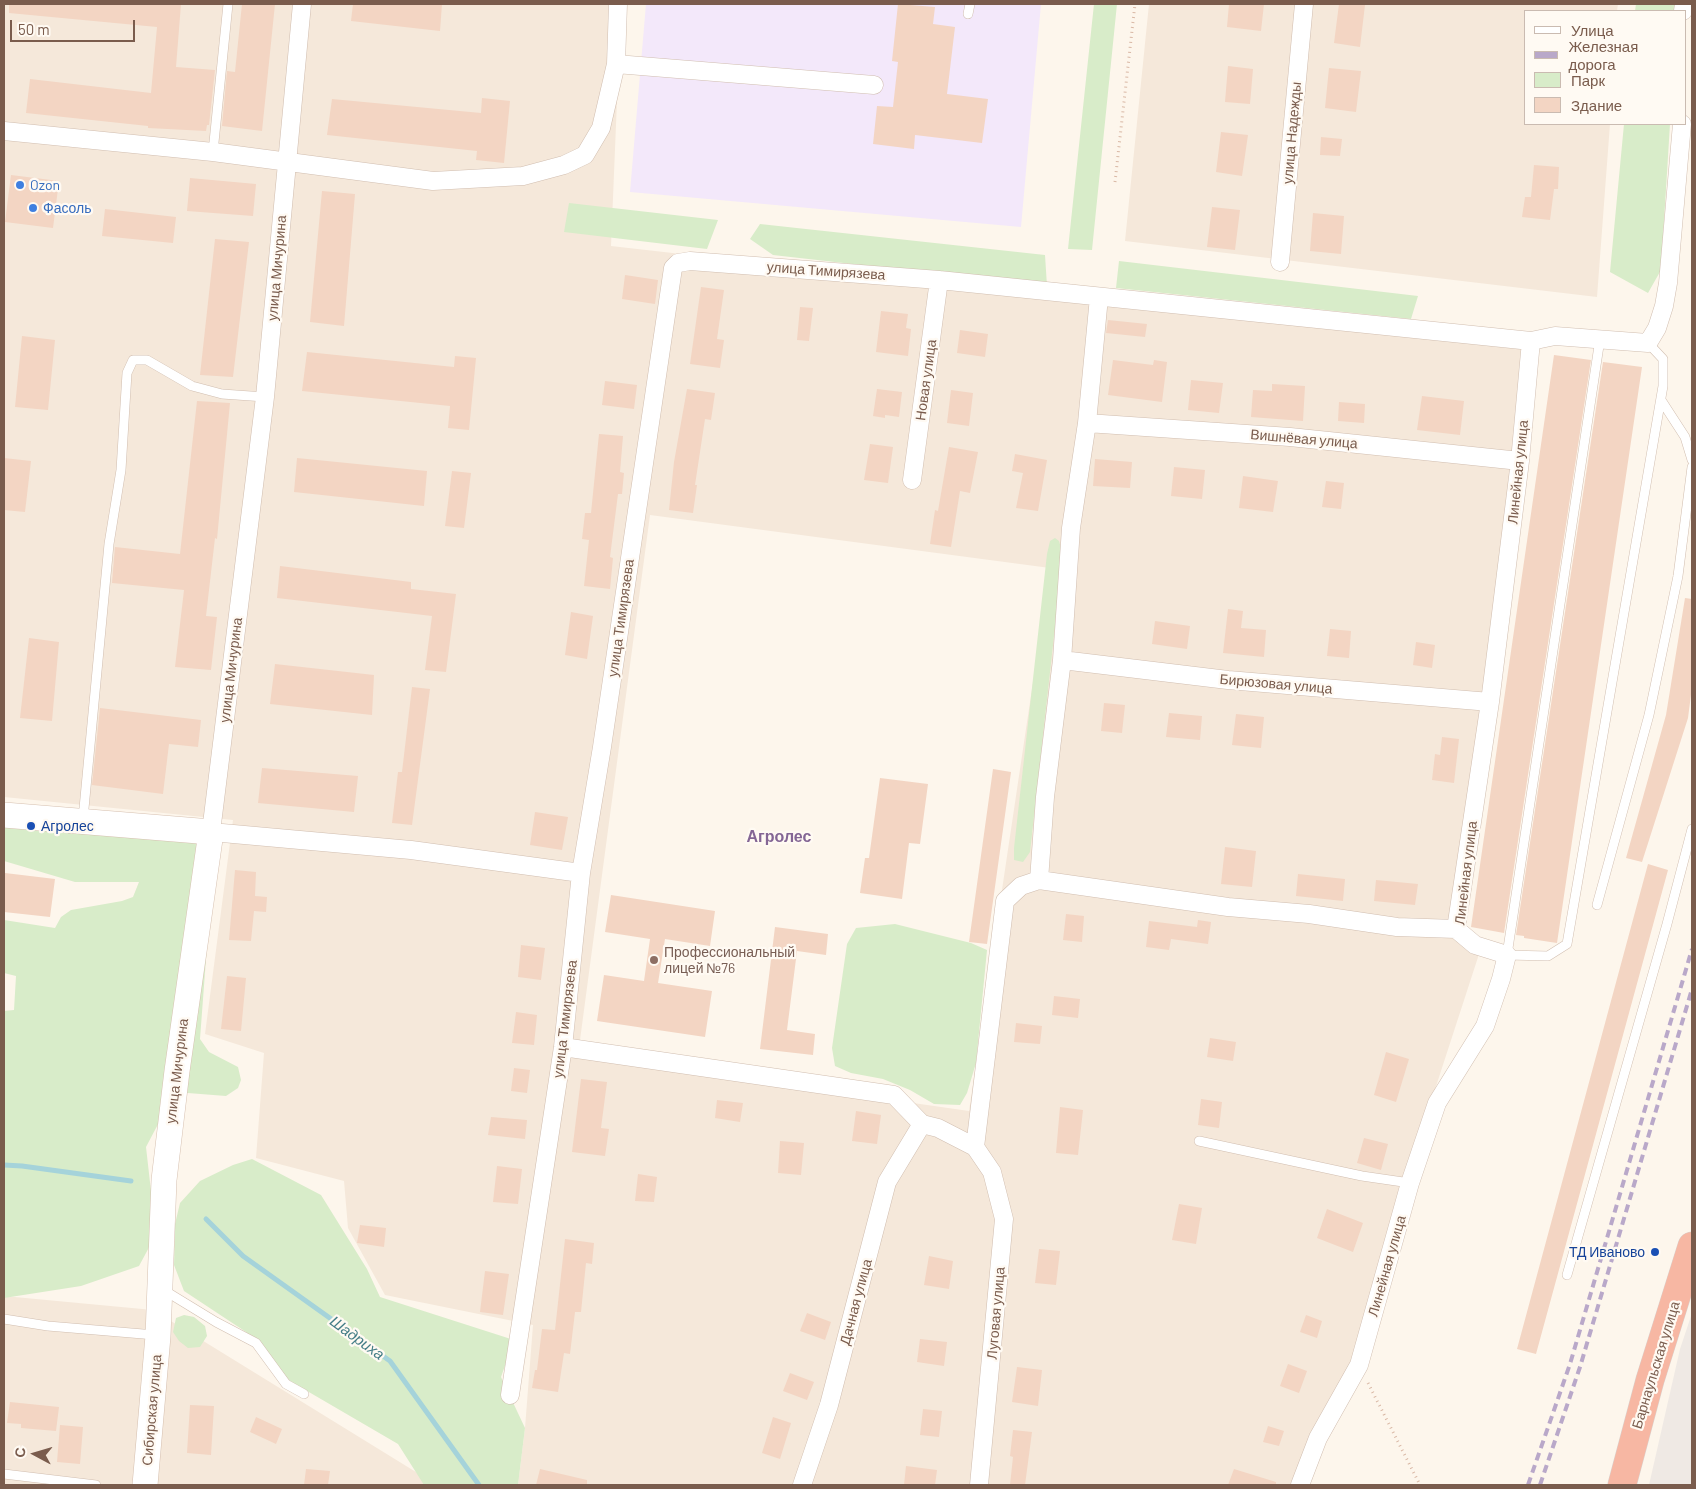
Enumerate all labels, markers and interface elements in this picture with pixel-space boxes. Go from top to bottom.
scale bar [12,10,138,42]
legend [1524,10,1686,125]
text: 50 m [18,20,50,38]
text: Улица [1571,21,1614,39]
text: Железная дорога [1568,37,1638,73]
text: Парк [1571,71,1605,89]
street label: улица Надежды [1279,81,1305,185]
text: Здание [1571,96,1622,114]
place label: Ozon [30,177,60,193]
marker: Ozon [14,179,26,191]
place label: Фасоль [43,200,92,216]
marker: Фасоль [27,202,39,214]
street label: улица Мичурина [264,214,290,322]
street label: улица Тимирязева [766,258,886,284]
street label: Новая улица [912,338,940,422]
street label: Линейная улица [1504,419,1532,525]
street label: Вишнёвая улица [1250,426,1358,452]
street label: улица Тимирязева [604,558,638,678]
street label: улица Мичурина [216,616,246,724]
street label: Бирюзовая улица [1219,671,1333,697]
place label: Агролес [41,818,94,834]
marker: Агролес [25,820,37,832]
street label: Линейная улица [1451,820,1481,926]
district label: Агролес [747,827,811,847]
place label: Профессиональный лицей №76 [664,944,795,976]
marker: Профессиональный лицей №76 [648,954,660,966]
street label: улица Тимирязева [549,959,581,1079]
street label: улица Мичурина [162,1017,192,1125]
street label: Линейная улица [1364,1213,1410,1319]
place label: ТД Иваново [1569,1244,1645,1260]
marker: ТД Иваново [1649,1246,1661,1258]
street label: Дачная улица [836,1257,876,1347]
street label: Луговая улица [984,1266,1008,1360]
street label: Барнаульская улица [1629,1299,1683,1431]
water label: Шадриха [326,1312,388,1364]
street label: Сибирская улица [139,1354,165,1466]
north arrow [10,1429,60,1479]
text: С [11,1446,29,1458]

